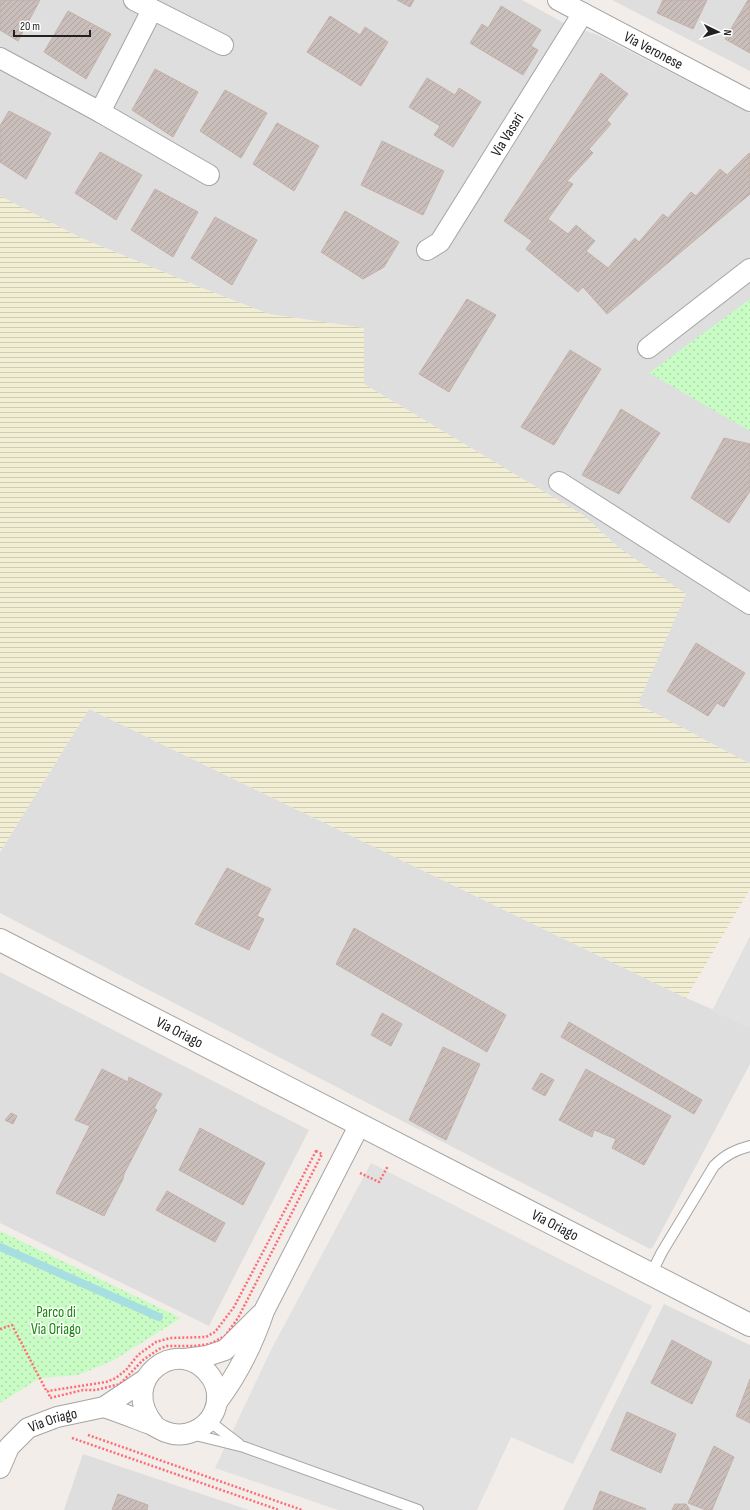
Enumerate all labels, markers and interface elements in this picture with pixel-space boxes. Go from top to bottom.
scale bar [14,12,90,38]
north arrow [698,12,738,52]
text: 20 m [20,19,40,34]
street label: Via Veronese [620,27,686,74]
text: N [721,29,734,36]
street label: Via Vasari [487,109,528,160]
street label: Via Oriago [153,1013,206,1053]
street label: Via Oriago [528,1205,582,1245]
park label: Parco di Via Oriago [31,1303,81,1339]
street label: Via Oriago [26,1404,79,1437]

